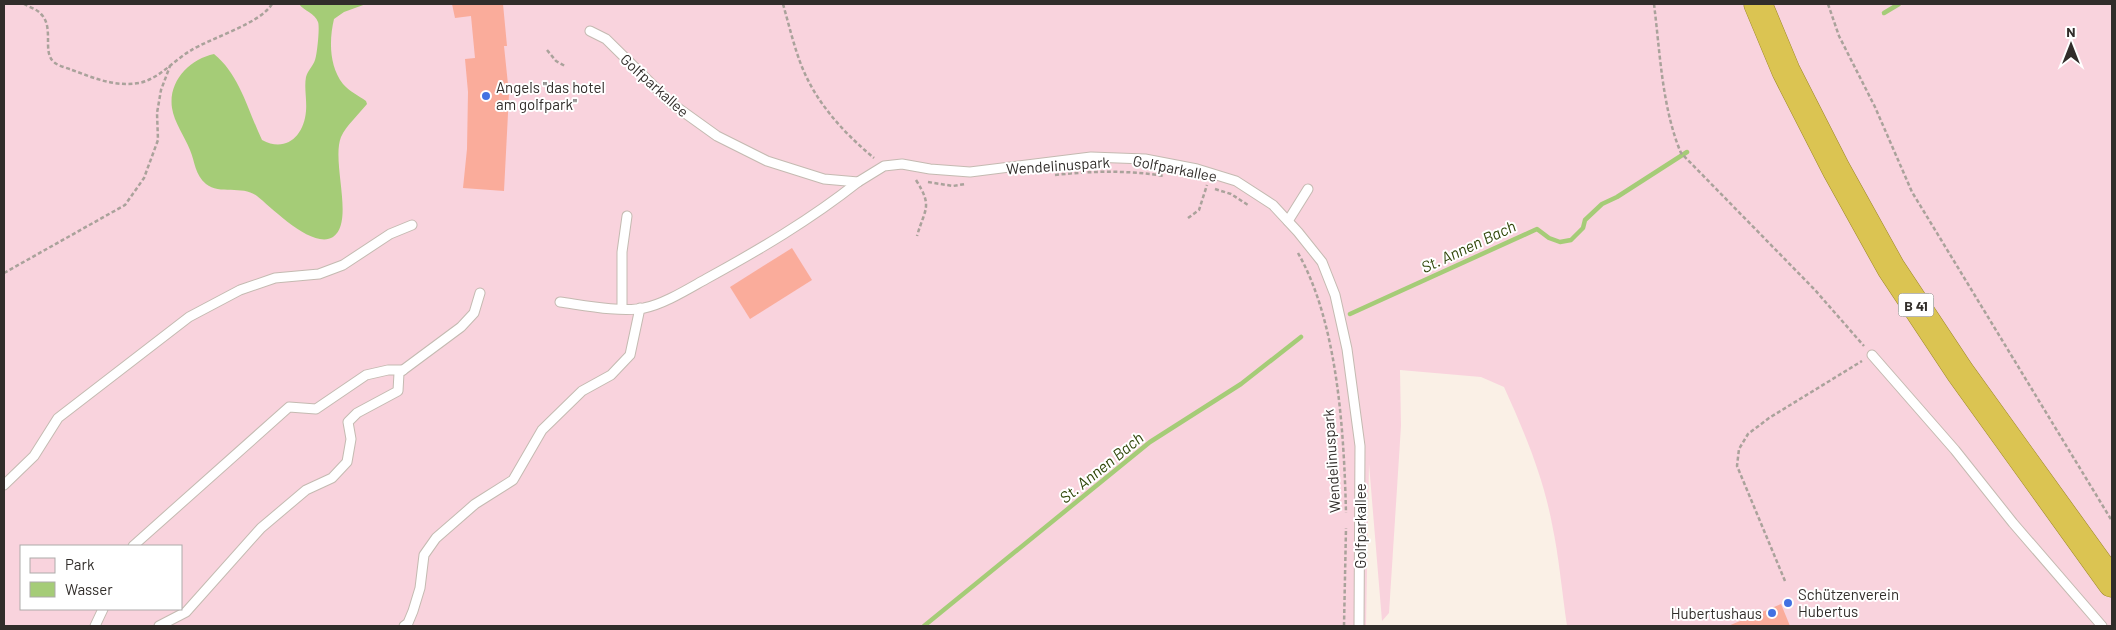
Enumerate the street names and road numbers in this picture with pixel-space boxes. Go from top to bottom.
street label: Golfparkallee [617,50,693,120]
street label: Golfparkallee [1131,151,1219,185]
street label: Wendelinuspark [1005,152,1111,178]
road number: B 41 [1898,294,1934,316]
street label: Wendelinuspark [1318,408,1344,514]
street label: Golfparkallee [1351,483,1369,569]

